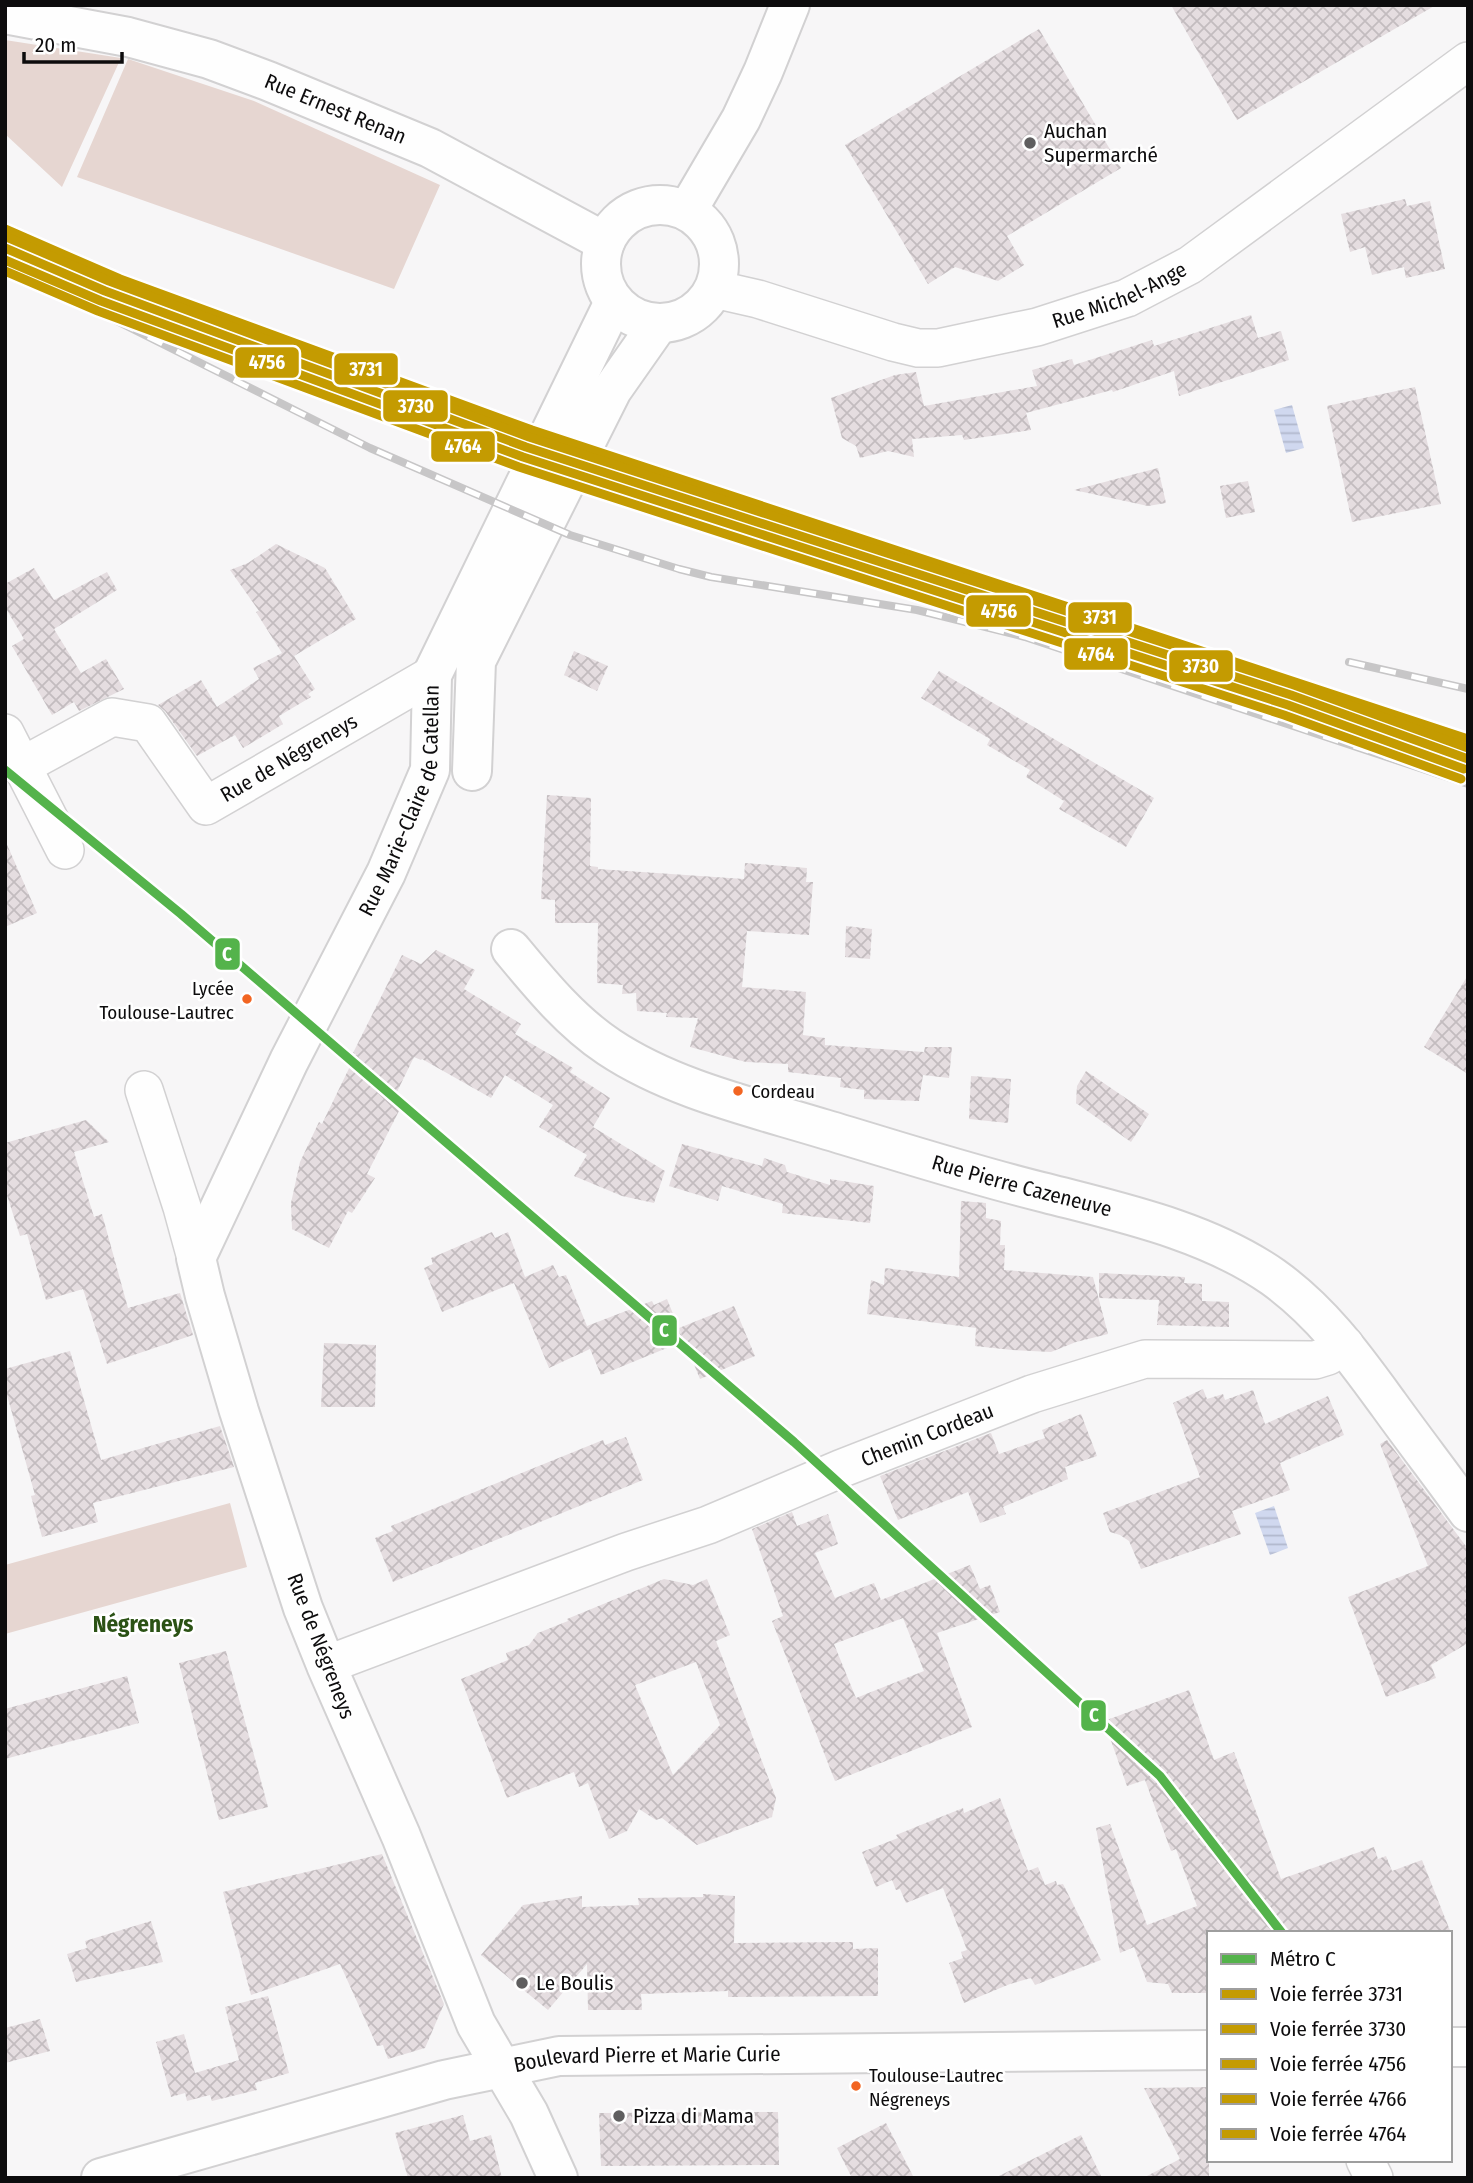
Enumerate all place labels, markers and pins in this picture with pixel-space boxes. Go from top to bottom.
place label: Auchan Supermarché [1044,118,1158,168]
marker: Auchan Supermarché [1022,135,1038,151]
place label: Lycée Toulouse-Lautrec [100,977,234,1024]
marker: Lycée Toulouse-Lautrec [240,992,254,1006]
place label: Cordeau [751,1080,815,1103]
marker: Cordeau [731,1084,745,1098]
place label: Le Boulis [536,1970,614,1996]
marker: Le Boulis [514,1975,530,1991]
place label: Toulouse-Lautrec Négreneys [869,2064,1003,2111]
marker: Toulouse-Lautrec Négreneys [849,2079,863,2093]
place label: Pizza di Mama [633,2103,754,2129]
marker: Pizza di Mama [611,2108,627,2124]

